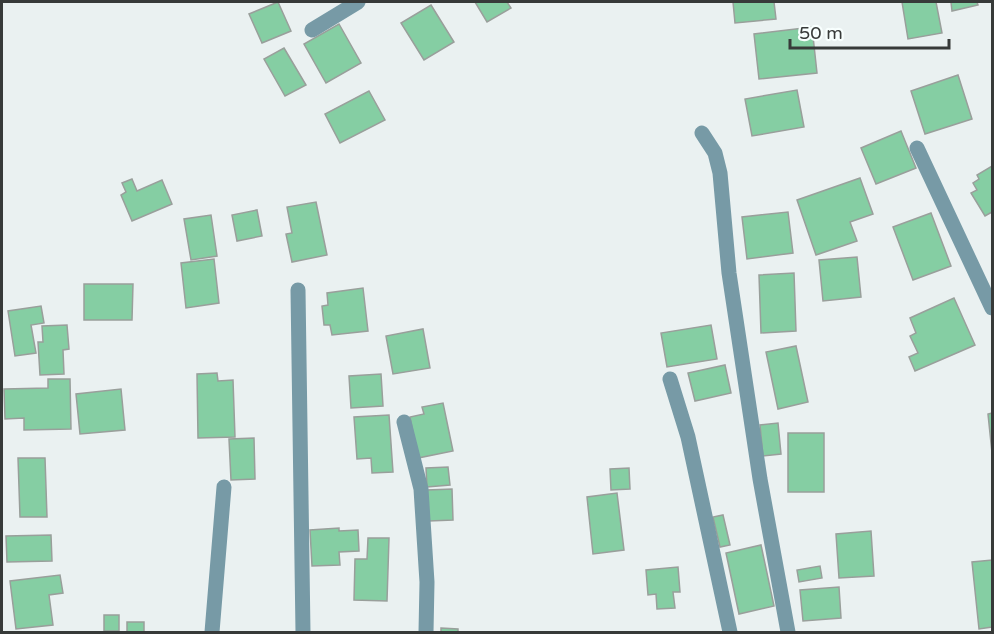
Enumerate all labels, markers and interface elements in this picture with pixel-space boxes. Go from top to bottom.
scale bar [790,12,949,50]
text: 50 m [799,22,843,44]

